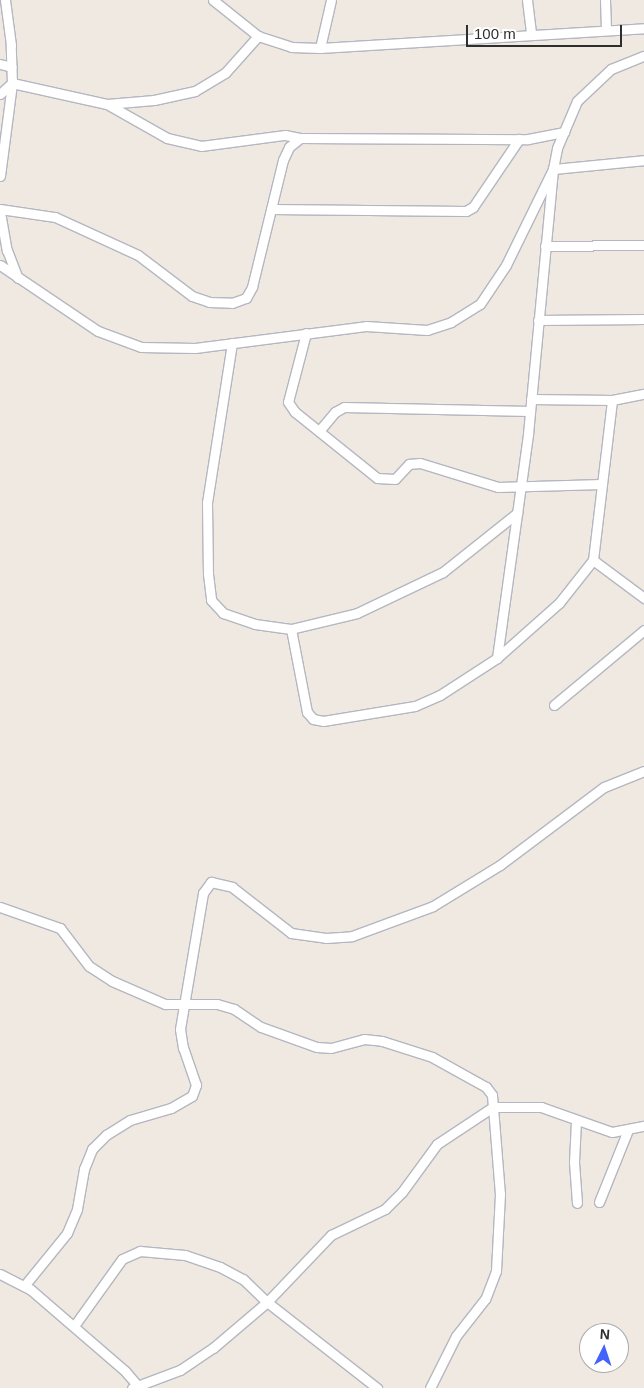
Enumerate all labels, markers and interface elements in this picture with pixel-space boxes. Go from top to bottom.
scale bar [469,15,625,47]
text: 100 m [474,25,516,42]
north arrow [579,1323,629,1373]
text: N [599,1326,611,1342]

